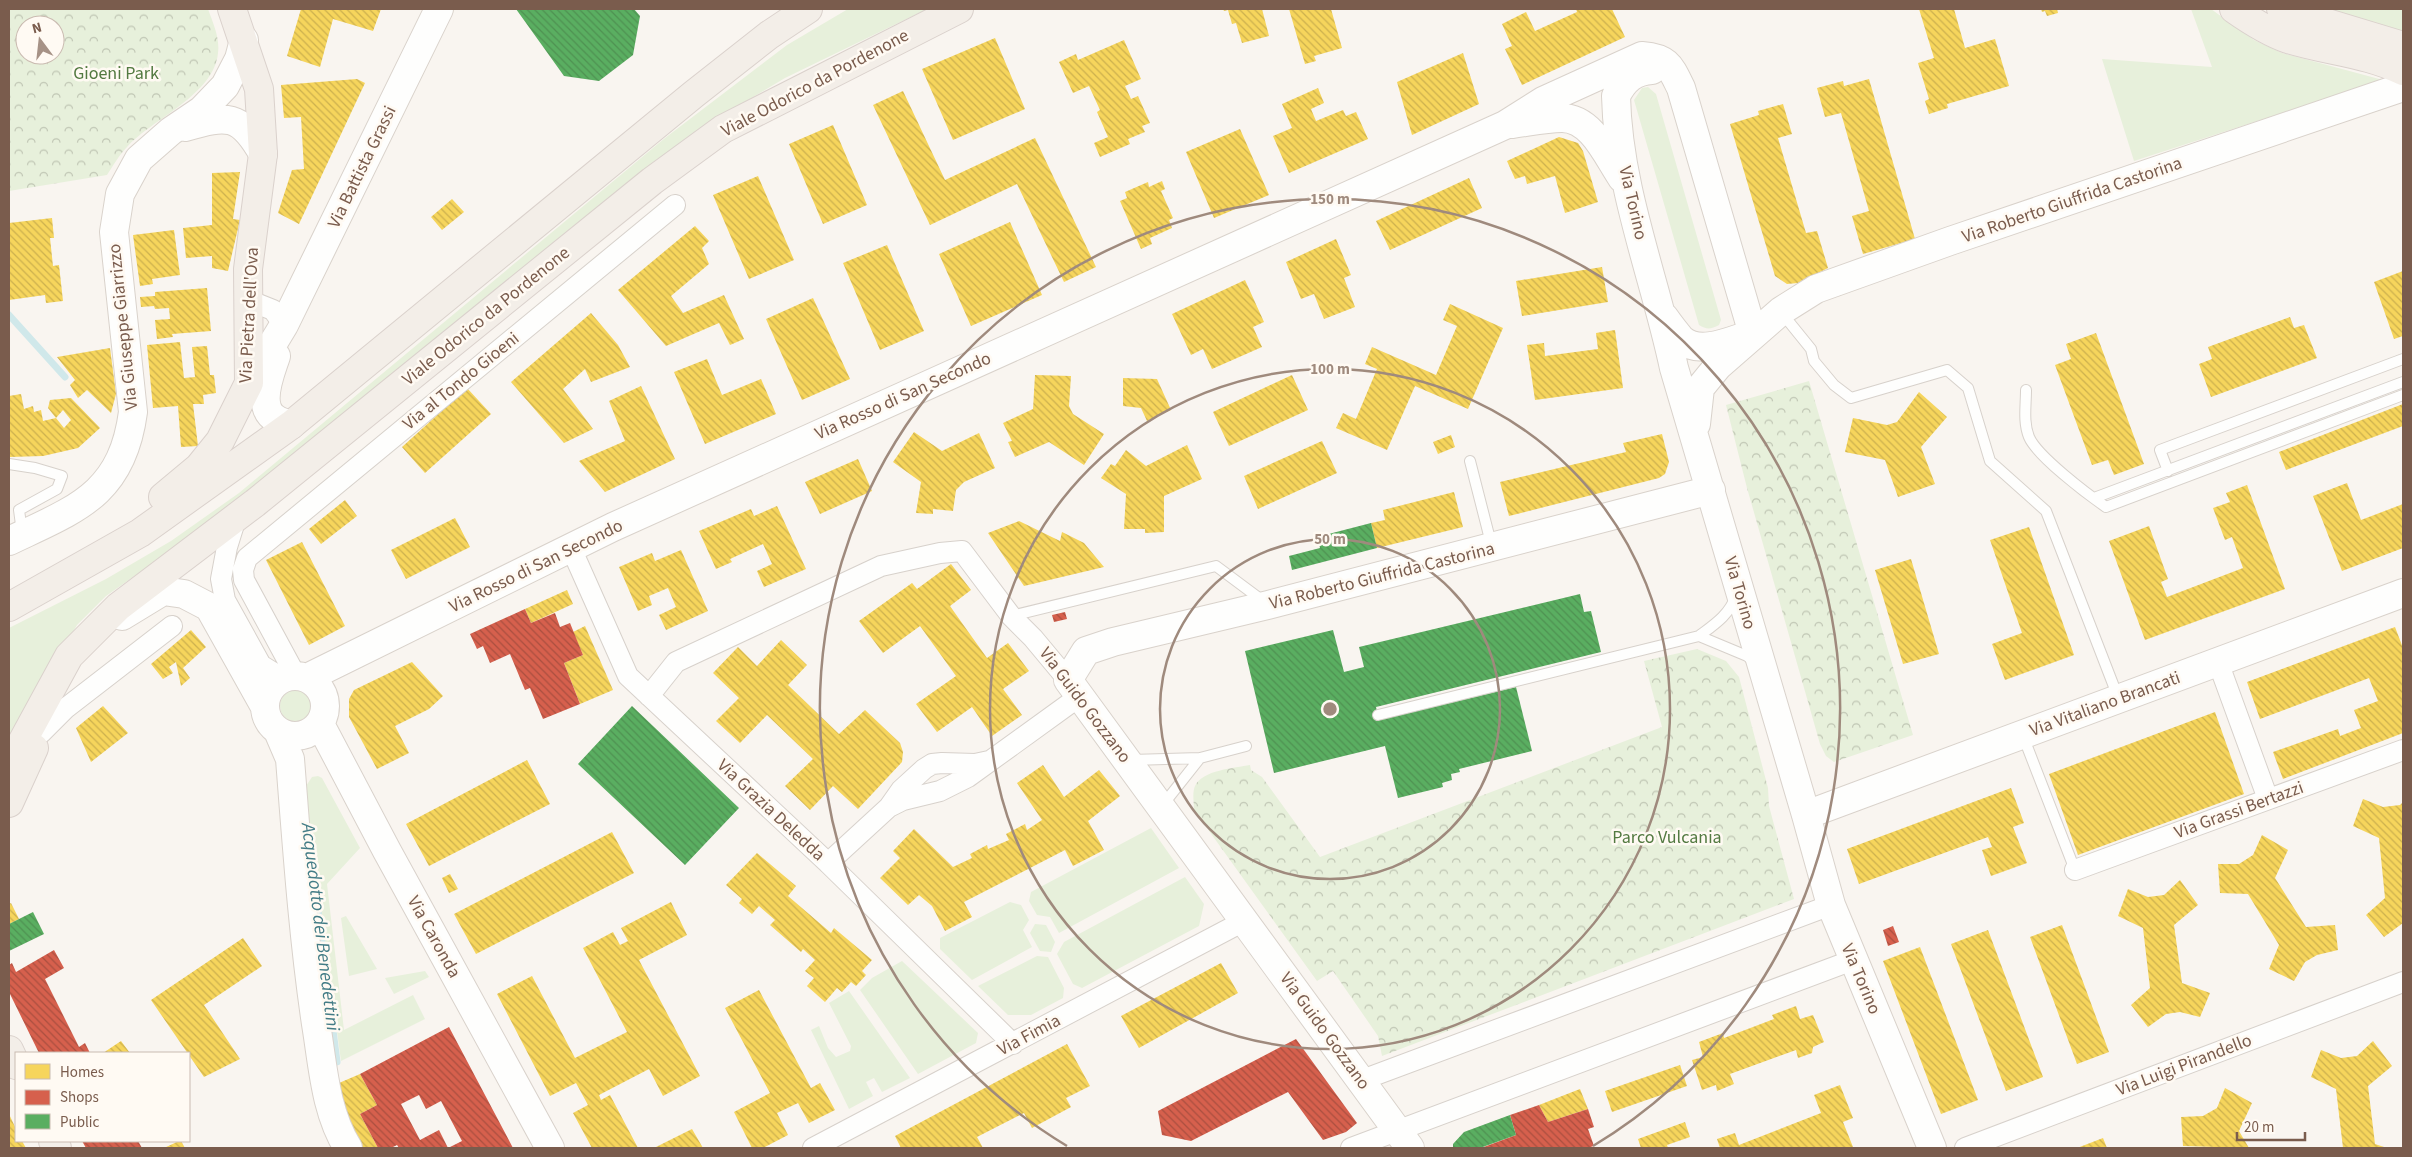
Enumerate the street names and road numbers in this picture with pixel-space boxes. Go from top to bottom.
street label: Viale Odorico da Pordenone [717,23,913,143]
street label: Via Battista Grassi [322,102,402,232]
street label: Via Roberto Giuffrida Castorina [1959,151,2185,249]
street label: Via Torino [1612,164,1654,242]
street label: Viale Odorico da Pordenone [397,240,575,391]
street label: Via Giuseppe Giarrizzo [102,243,144,411]
street label: Via Pietra dell'Ova [233,246,265,384]
street label: Via al Tondo Gioeni [397,326,525,436]
street label: Via Rosso di San Secondo [811,346,995,446]
street label: Via Rosso di San Secondo [445,513,627,619]
street label: Via Roberto Giuffrida Castorina [1267,536,1497,616]
street label: Via Torino [1718,554,1762,632]
street label: Via Guido Gozzano [1033,642,1137,768]
street label: Via Vitaliano Brancati [2026,665,2184,743]
street label: Via Grazia Deledda [711,753,831,867]
street label: Via Grassi Bertazzi [2171,775,2307,845]
street label: Via Caronda [401,891,467,983]
street label: Via Torino [1835,940,1887,1018]
street label: Via Guido Gozzano [1274,967,1376,1095]
street label: Via Fimia [993,1008,1065,1062]
street label: Via Luigi Pirandello [2113,1028,2255,1102]

